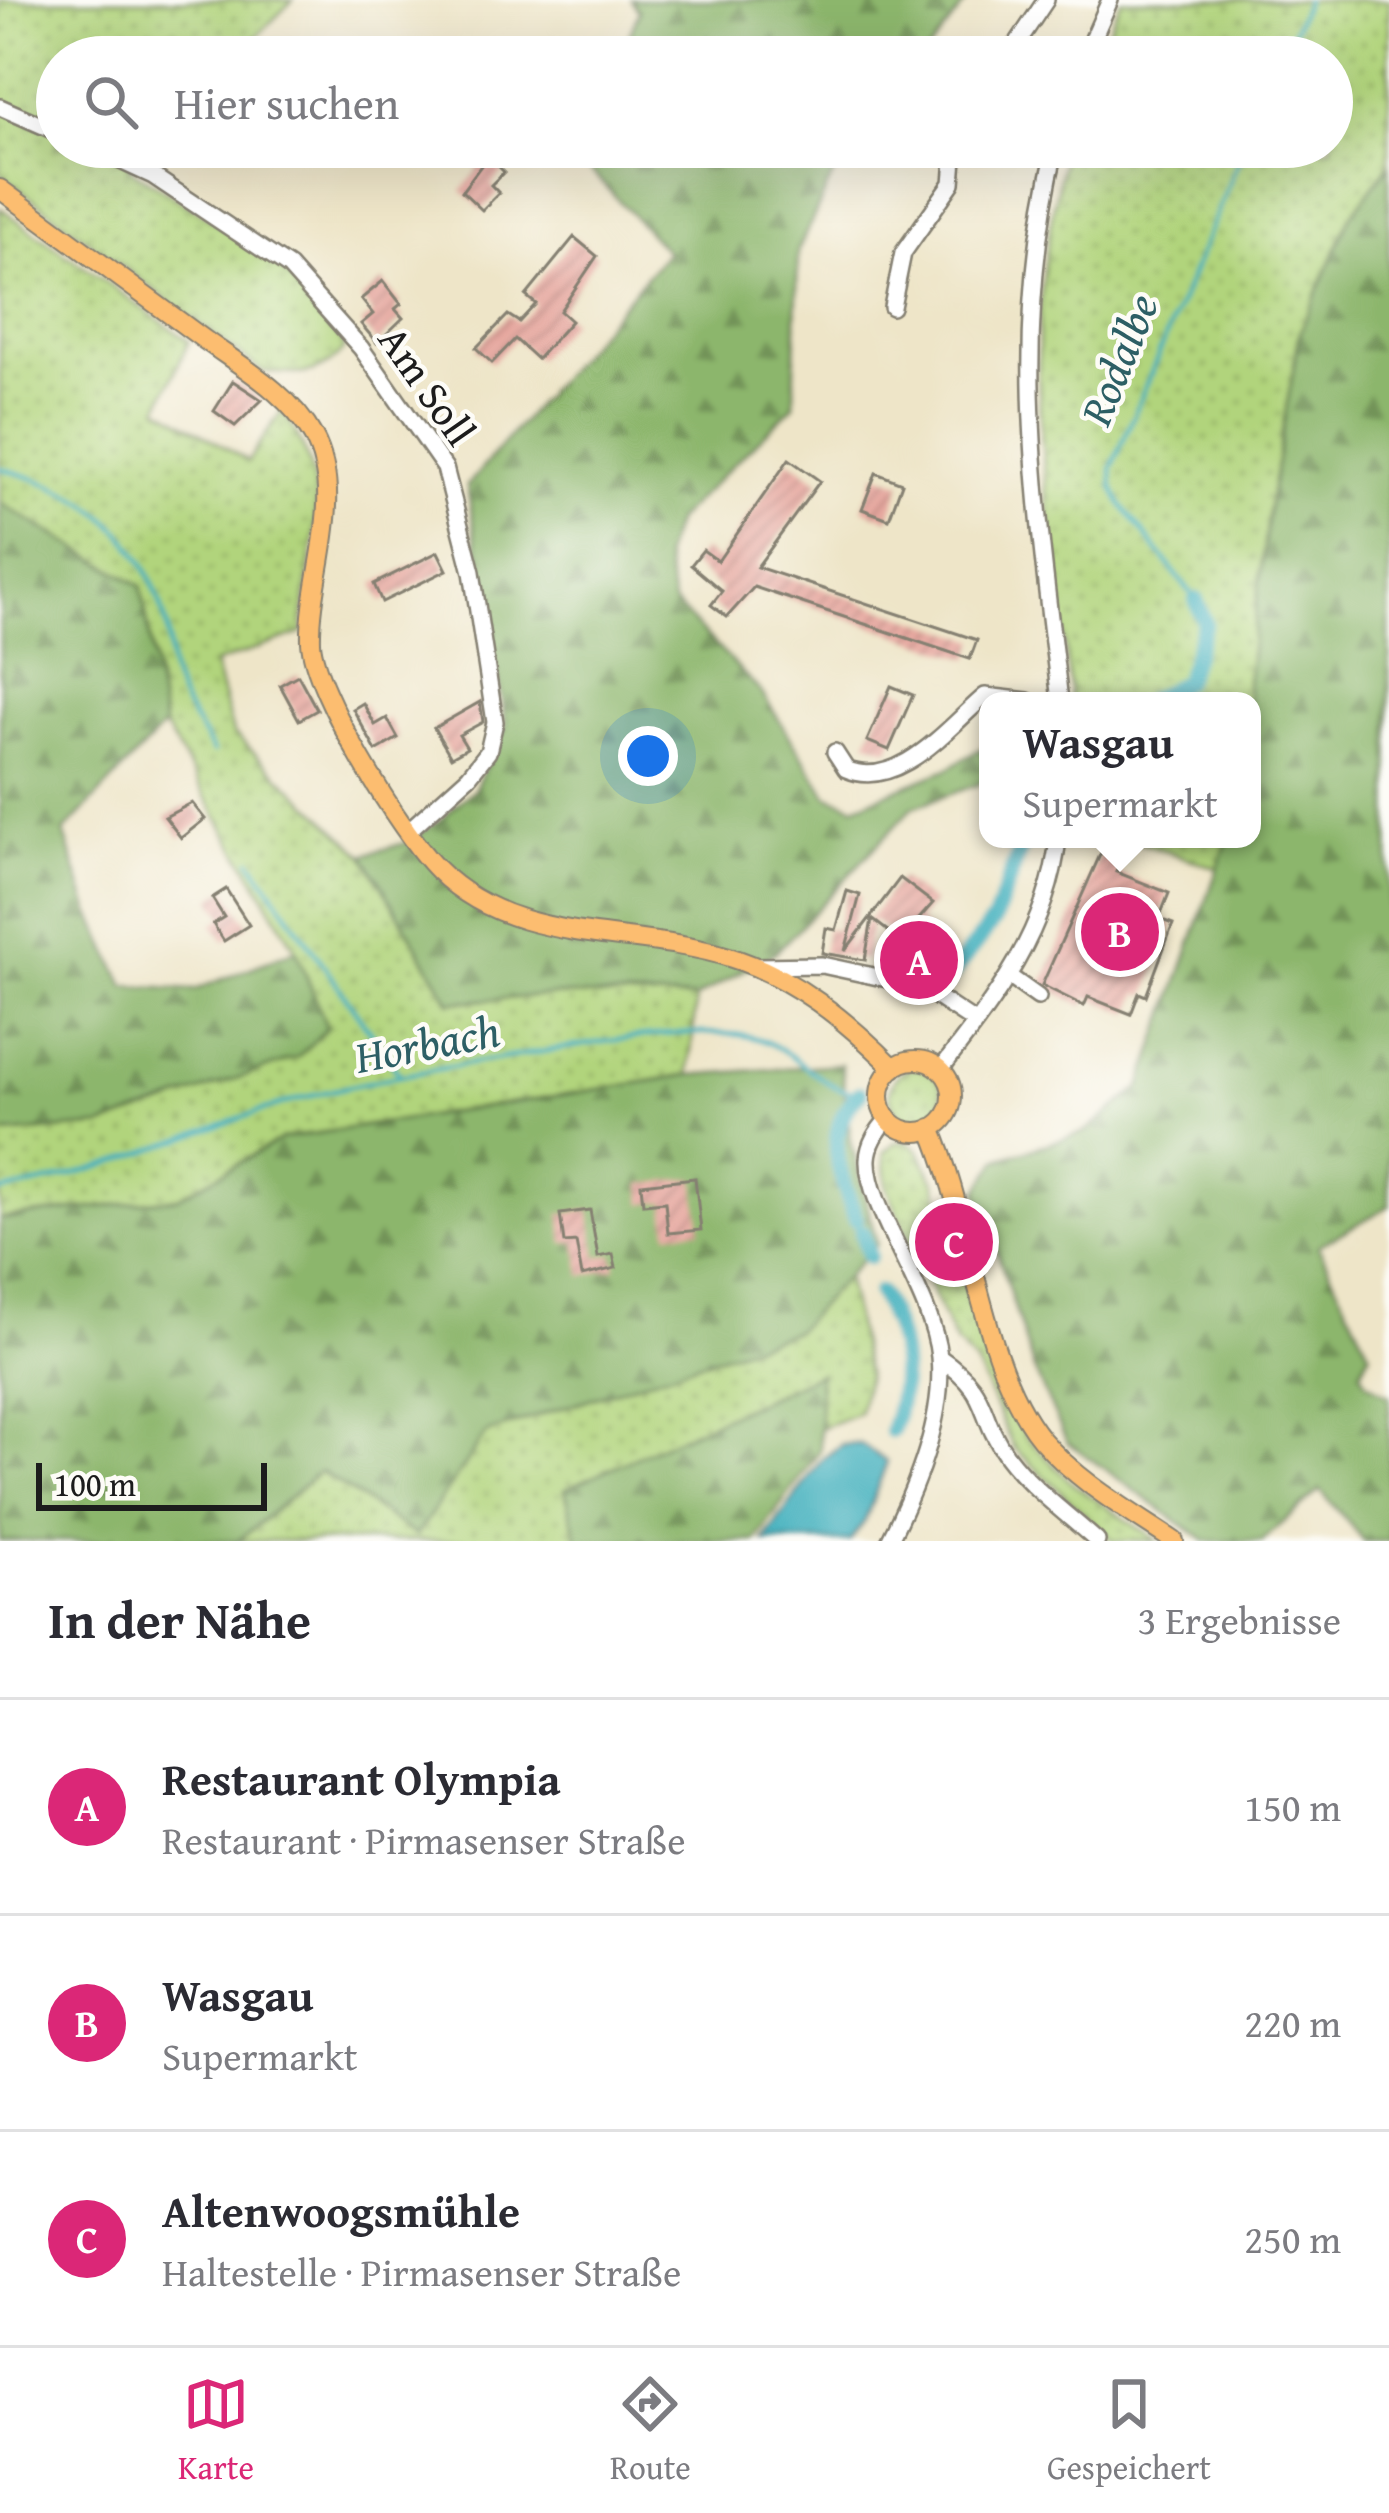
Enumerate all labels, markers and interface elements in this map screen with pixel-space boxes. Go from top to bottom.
search box [36,36,1353,168]
icon: search [78,69,144,135]
text: Hier suchen [174,70,399,135]
water label: Rodalbe [1062,284,1174,435]
street label: Am Soll [364,312,492,458]
popup [979,692,1261,848]
text: Wasgau [1022,709,1174,774]
your location [618,726,678,786]
text: Supermarkt [1022,774,1218,831]
pin: B [1081,887,1159,977]
pin: A [880,915,958,1005]
water label: Horbach [348,997,505,1089]
pin: C [915,1197,993,1287]
scale bar [36,1457,267,1510]
text: 100 m [54,1460,136,1508]
text: In der Nähe [48,1582,311,1657]
text: 3 Ergebnisse [1138,1591,1341,1648]
text: Restaurant Olympia [162,1746,561,1811]
text: A [75,1778,99,1835]
text: 150 m [1244,1778,1341,1835]
text: Restaurant · Pirmasenser Straße [162,1811,686,1868]
text: Wasgau [162,1962,314,2027]
text: B [75,1994,99,2051]
text: 220 m [1244,1994,1341,2051]
text: Supermarkt [162,2027,358,2084]
text: Altenwoogsmühle [162,2178,520,2243]
text: C [76,2210,98,2267]
text: 250 m [1244,2210,1341,2267]
text: Haltestelle · Pirmasenser Straße [162,2243,681,2300]
tab: Karte [178,2371,254,2491]
tab: Route [610,2371,691,2491]
tab: Gespeichert [1047,2371,1211,2491]

